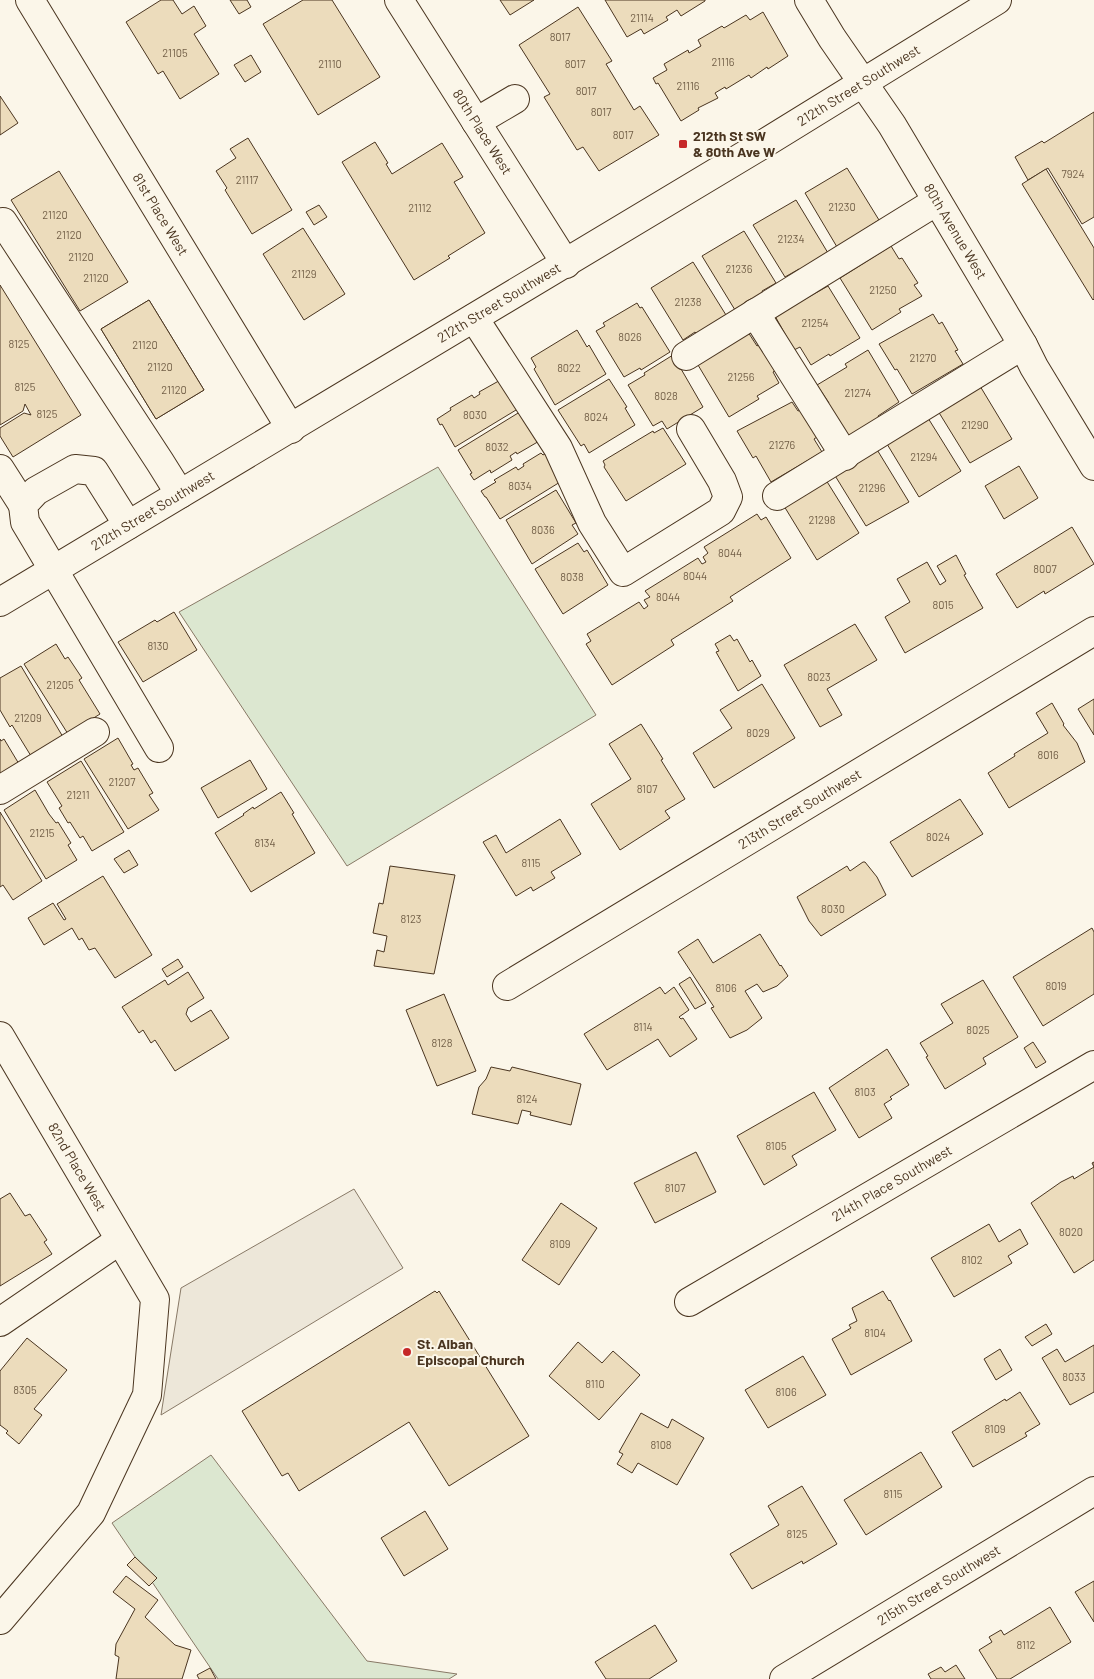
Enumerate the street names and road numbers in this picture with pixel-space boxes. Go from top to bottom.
street label: 212th Street Southwest [794,41,923,129]
street label: 80th Place West [450,86,516,177]
street label: 81st Place West [129,170,192,259]
street label: 80th Avenue West [921,180,991,282]
street label: 212th Street Southwest [434,259,564,346]
street label: 212th Street Southwest [87,466,217,554]
street label: 213th Street Southwest [735,765,864,852]
street label: 82nd Place West [45,1119,110,1214]
street label: 214th Place Southwest [828,1141,955,1225]
street label: 215th Street Southwest [874,1541,1003,1629]

